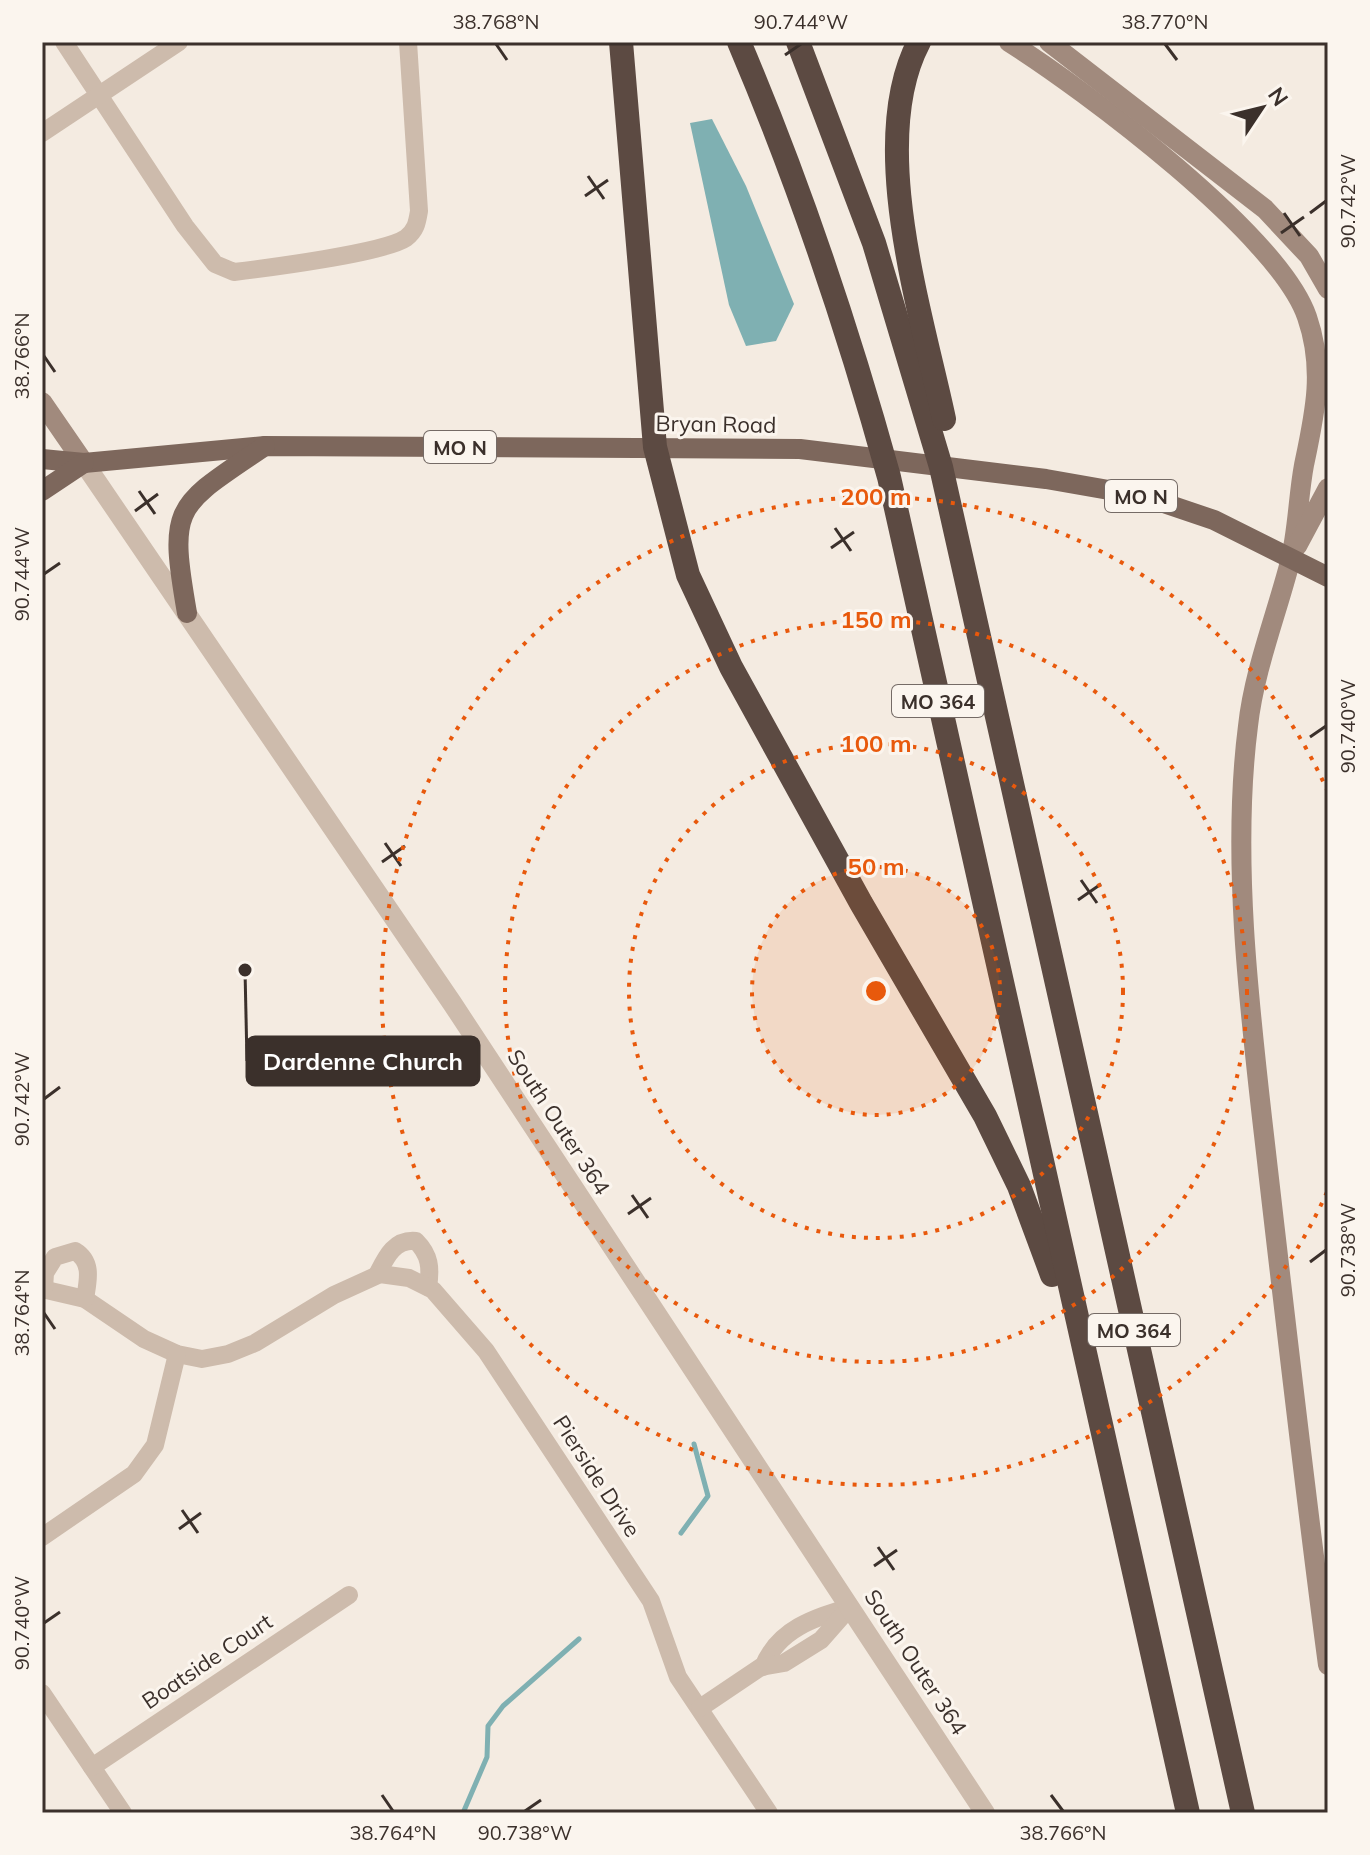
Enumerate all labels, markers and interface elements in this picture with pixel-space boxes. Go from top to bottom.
text: 38.768°N [453,9,539,34]
text: 90.744°W [754,9,848,34]
text: 38.770°N [1122,9,1208,34]
north arrow [1222,68,1302,148]
text: N [1262,82,1295,111]
text: 90.742°W [1335,154,1360,248]
text: 38.766°N [9,313,34,399]
street label: Bryan Road [655,409,777,439]
road number: MO N [424,431,496,463]
road number: MO N [1105,480,1177,512]
text: 200 m [840,481,912,511]
text: 90.744°W [9,527,34,621]
text: 150 m [840,604,912,634]
text: 90.740°W [1335,679,1360,773]
road number: MO 364 [892,685,984,717]
text: 100 m [840,728,912,758]
text: 50 m [848,851,904,881]
centre of rings [862,977,890,1005]
callout: Dardenne Church [247,1037,479,1085]
street label: South Outer 364 [502,1044,616,1200]
text: Dardenne Church [263,1046,463,1076]
text: 90.742°W [9,1052,34,1146]
text: 90.738°W [1335,1203,1360,1297]
text: 38.764°N [9,1270,34,1356]
road number: MO 364 [1088,1314,1180,1346]
street label: Pierside Drive [547,1410,647,1542]
text: 90.740°W [9,1576,34,1670]
street label: South Outer 364 [859,1584,973,1740]
street label: Boatside Court [136,1607,278,1715]
text: 38.764°N [350,1820,436,1845]
text: 90.738°W [478,1820,572,1845]
text: 38.766°N [1020,1820,1106,1845]

